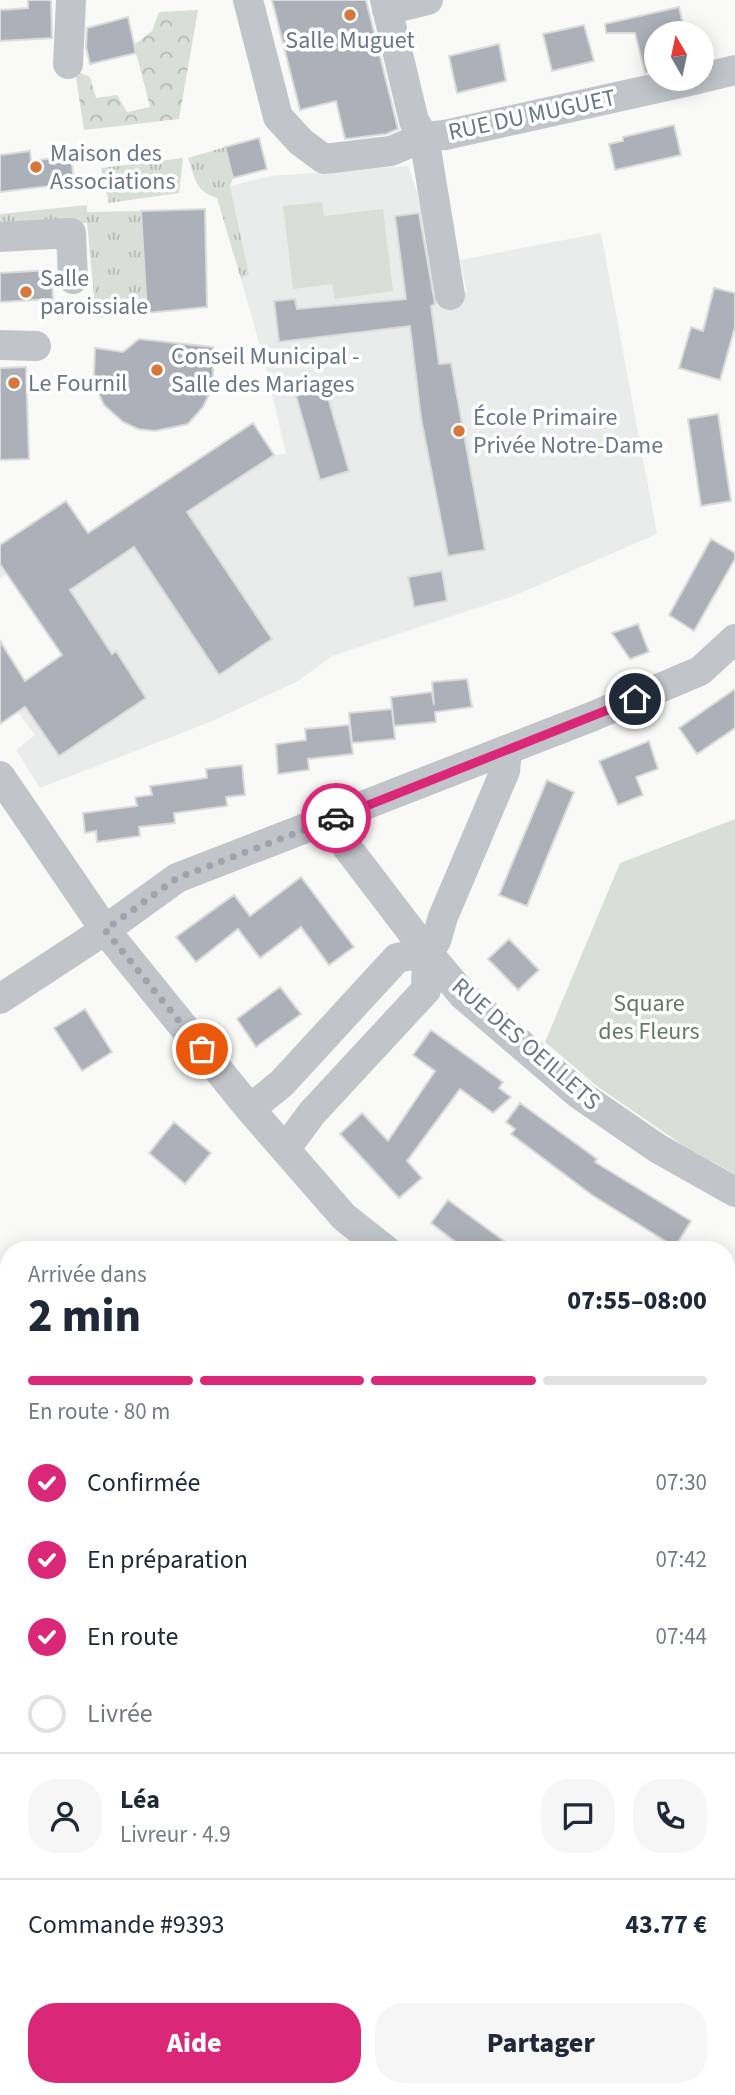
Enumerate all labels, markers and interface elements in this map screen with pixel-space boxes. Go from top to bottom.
marker: Salle Muguet [342,7,358,23]
north arrow [644,21,714,91]
map controls [644,21,714,91]
place label: Salle Muguet [285,23,415,58]
street label: RUE DU MUGUET [445,80,619,150]
place label: Maison des Associations [50,136,176,199]
marker: Maison des Associations [28,159,44,175]
place label: Salle paroissiale [40,261,148,324]
marker: Salle paroissiale [18,284,34,300]
place label: Conseil Municipal - Salle des Mariages [171,339,359,402]
marker: Conseil Municipal - Salle des Mariages [149,362,165,378]
place label: Le Fournil [28,366,127,401]
marker: Le Fournil [6,375,22,391]
place label: École Primaire Privée Notre-Dame [473,400,663,463]
marker: École Primaire Privée Notre-Dame [451,423,467,439]
pin [605,669,665,729]
icon: home [616,680,654,718]
courier [301,783,371,853]
icon: car [317,799,355,837]
street label: RUE DES OEILLETS [444,969,608,1119]
park label: Square des Fleurs [598,986,700,1049]
pin [172,1019,232,1079]
icon: bag [183,1030,221,1068]
text: Arrivée dans [28,1258,147,1291]
text: 07:55–08:00 [567,1282,707,1319]
text: 2 min [28,1284,141,1349]
text: En route · 80 m [28,1395,170,1428]
icon: check [28,1464,66,1502]
text: Confirmée [87,1464,201,1501]
text: 07:30 [656,1466,707,1499]
icon: check [28,1541,66,1579]
text: En préparation [87,1541,248,1578]
text: 07:42 [656,1543,707,1576]
icon: check [28,1618,66,1656]
text: En route [87,1618,178,1655]
text: 07:44 [656,1620,707,1653]
text: Livrée [87,1695,153,1732]
button: person [28,1779,102,1853]
button: chat [541,1779,615,1853]
button: phone [633,1779,707,1853]
text: Léa [120,1781,160,1818]
text: Livreur · 4.9 [120,1818,231,1851]
text: Commande #9393 [28,1906,225,1943]
text: 43.77 € [625,1906,707,1943]
button: Aide [28,2003,361,2083]
button: Partager [375,2003,707,2083]

